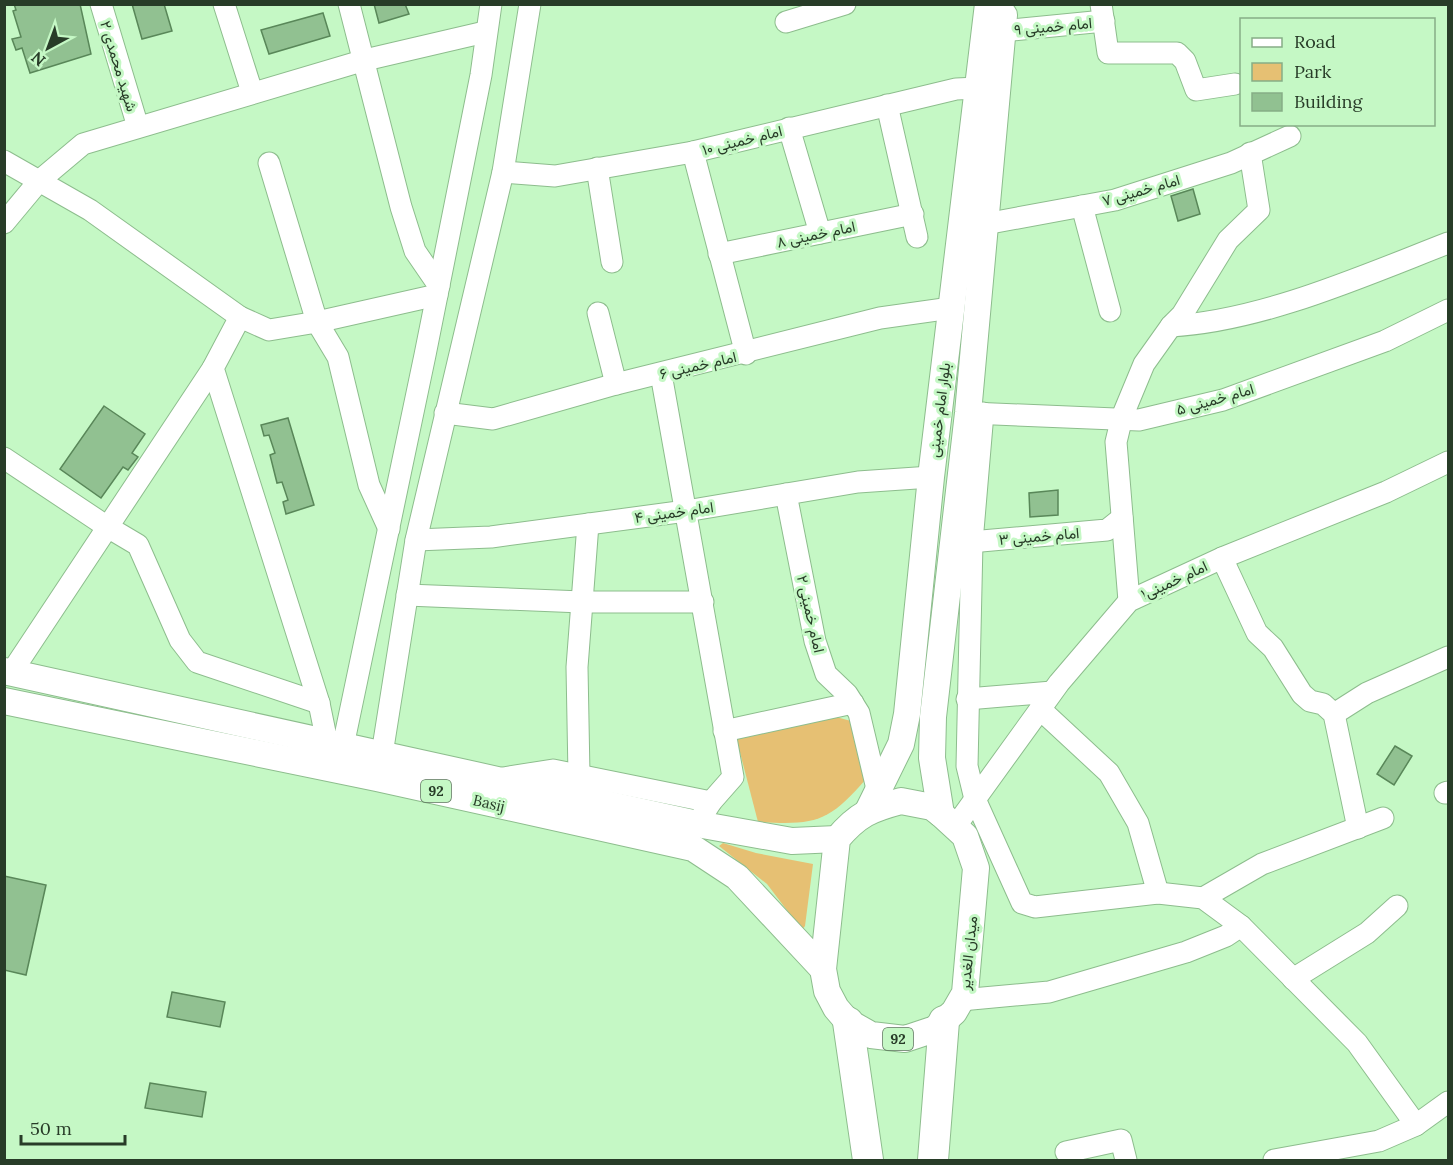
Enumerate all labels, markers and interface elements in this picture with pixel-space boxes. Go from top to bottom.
street label: امام خمینی ۹ [1013,13,1093,40]
north arrow [18,18,78,78]
street label: شهید محمدی ۲ [95,18,142,114]
legend [1240,18,1435,126]
text: Road [1294,30,1336,53]
text: N [27,48,49,71]
text: Park [1294,60,1332,83]
text: Building [1294,90,1364,113]
street label: امام خمینی ۱۰ [700,121,784,160]
street label: امام خمینی ۷ [1100,170,1182,211]
street label: امام خمینی ۸ [775,216,857,253]
street label: امام خمینی ۶ [658,347,739,384]
street label: بلوار امام خمینی [924,361,955,459]
street label: امام خمینی ۵ [1174,379,1256,420]
street label: امام خمینی ۴ [633,497,715,528]
street label: امام خمینی ۳ [998,523,1080,550]
street label: امام خمینی۱ [1138,556,1211,605]
street label: امام خمینی ۲ [792,573,829,655]
road number: 92 [421,780,451,802]
street label: Basij [471,790,507,816]
street label: میدان الغدیر [955,915,981,992]
road number: 92 [883,1028,913,1050]
scale bar [21,1108,124,1146]
text: 50 m [30,1117,72,1140]

